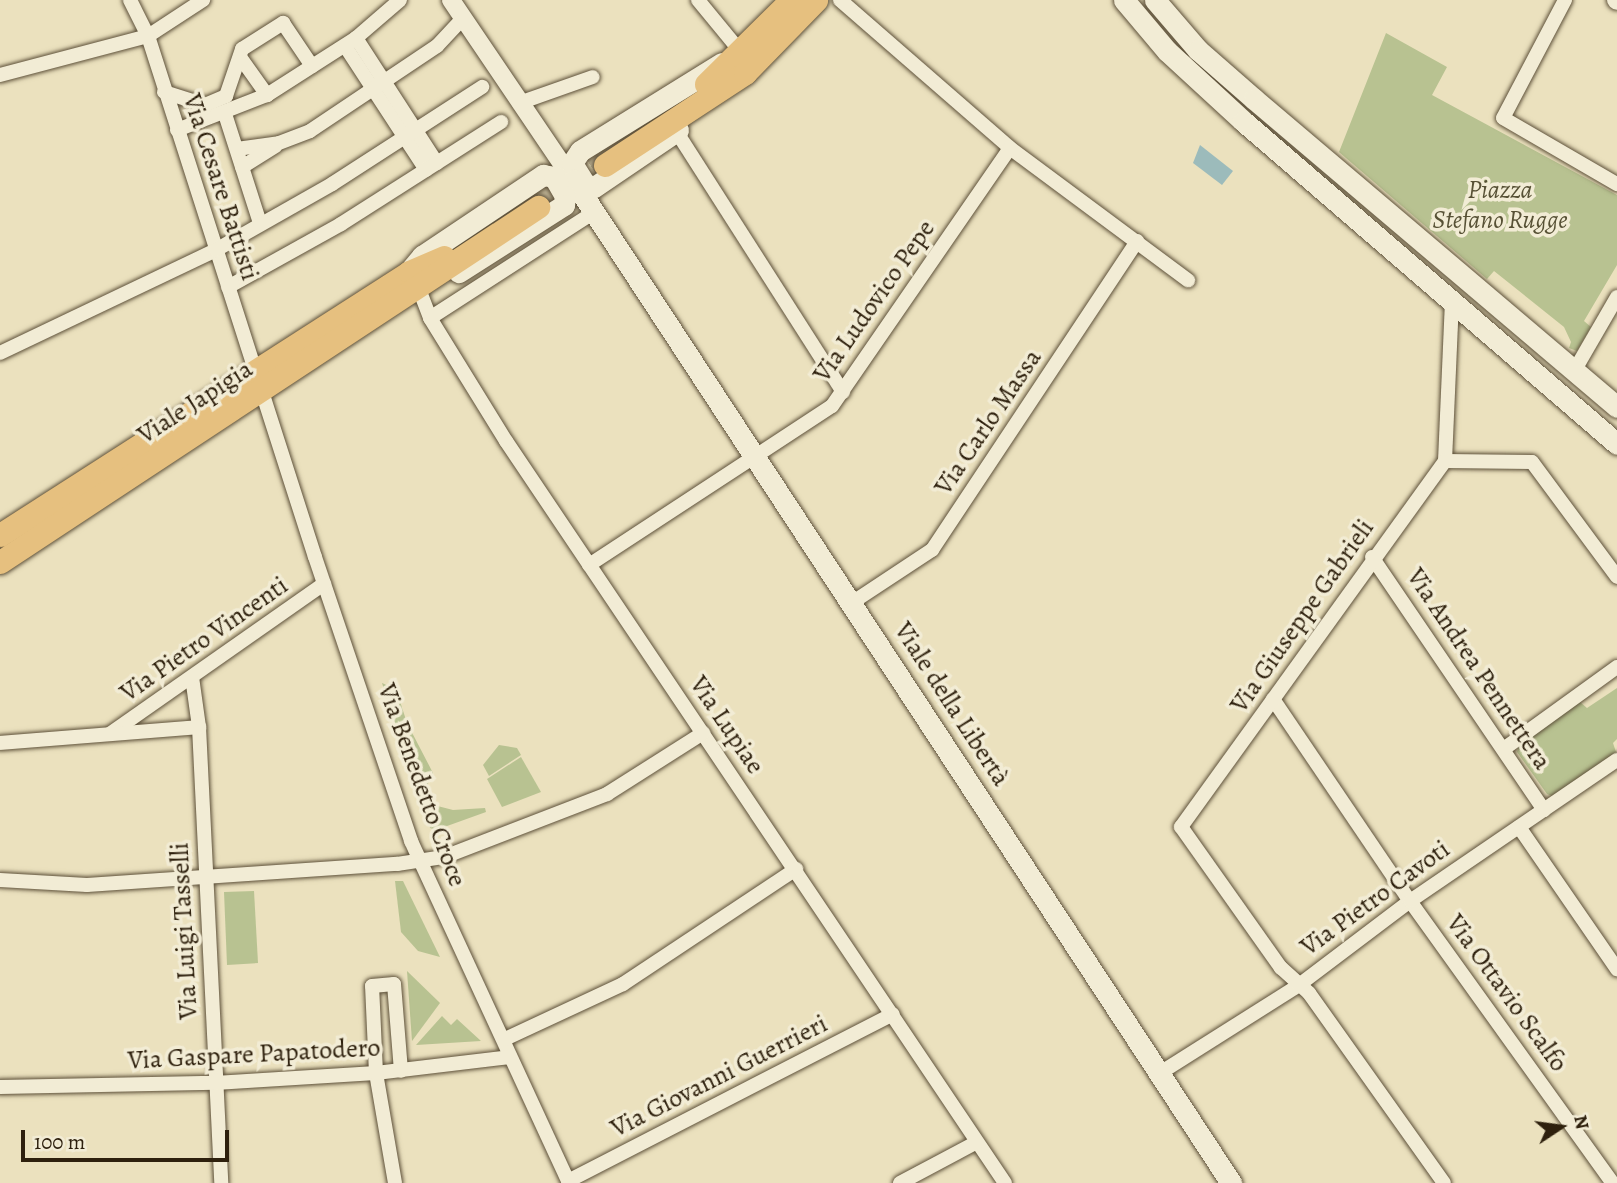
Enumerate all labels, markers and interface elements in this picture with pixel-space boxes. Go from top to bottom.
street label: Via Cesare Battisti [176,90,266,284]
park label: Piazza Stefano Rugge [1432,174,1568,235]
street label: Via Ludovico Pepe [806,214,942,388]
street label: Via Carlo Massa [928,343,1048,501]
street label: Viale Japigia [132,353,258,451]
street label: Via Giuseppe Gabrieli [1224,513,1380,719]
street label: Via Andrea Pennettera [1400,562,1558,776]
street label: Via Pietro Vincenti [114,570,294,708]
street label: Viale della Libertà [887,616,1017,792]
street label: Via Lupiae [683,670,771,780]
street label: Via Benedetto Croce [371,679,473,891]
street label: Via Pietro Cavoti [1294,833,1456,963]
street label: Via Luigi Tasselli [164,842,204,1020]
street label: Via Ottavio Scalfo [1440,908,1574,1078]
street label: Via Giovanni Guerrieri [605,1008,833,1144]
street label: Via Gaspare Papatodero [127,1032,381,1076]
north arrow [1526,1092,1596,1162]
text: N [1567,1113,1596,1132]
scale bar [24,1116,233,1160]
text: 100 m [34,1128,85,1156]

